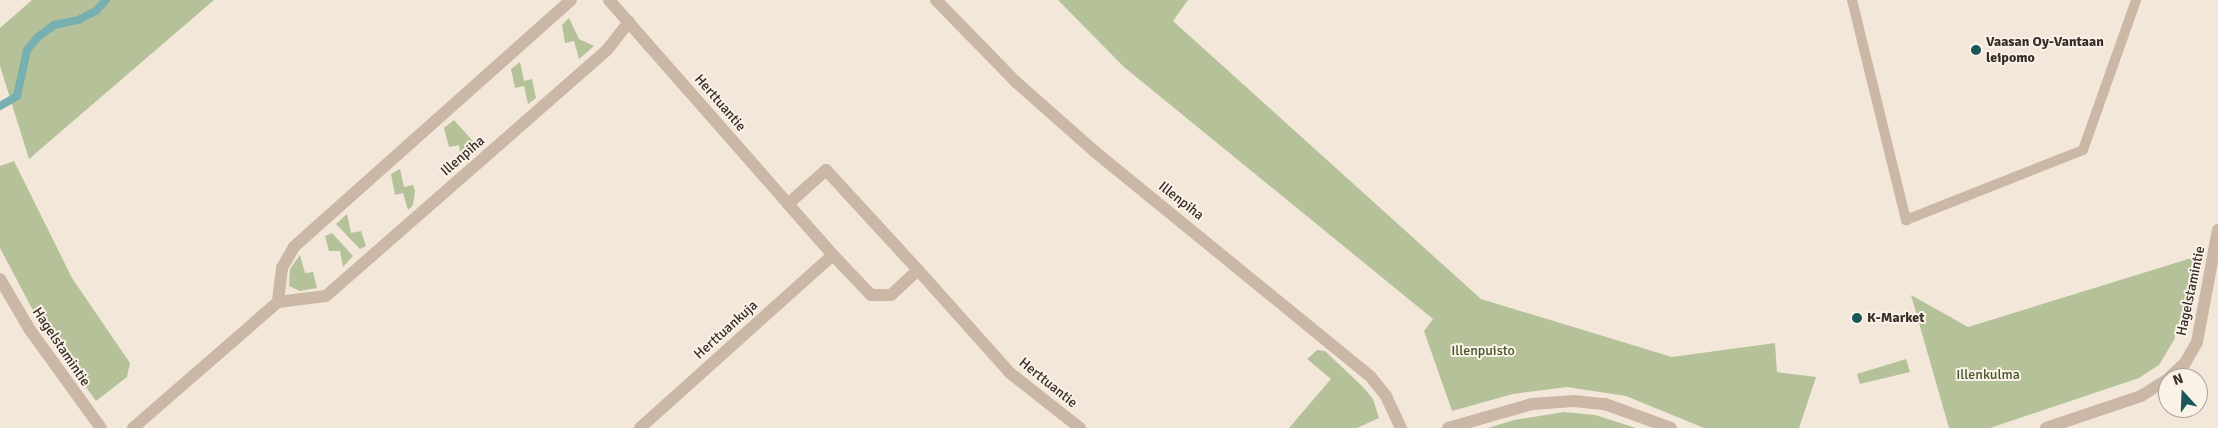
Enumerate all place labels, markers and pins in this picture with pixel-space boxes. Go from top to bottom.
place label: Vaasan Oy-Vantaan leipomo [1986,34,2104,66]
marker: Vaasan Oy-Vantaan leipomo [1970,44,1982,56]
place label: K-Market [1867,310,1924,326]
marker: K-Market [1851,312,1863,324]

